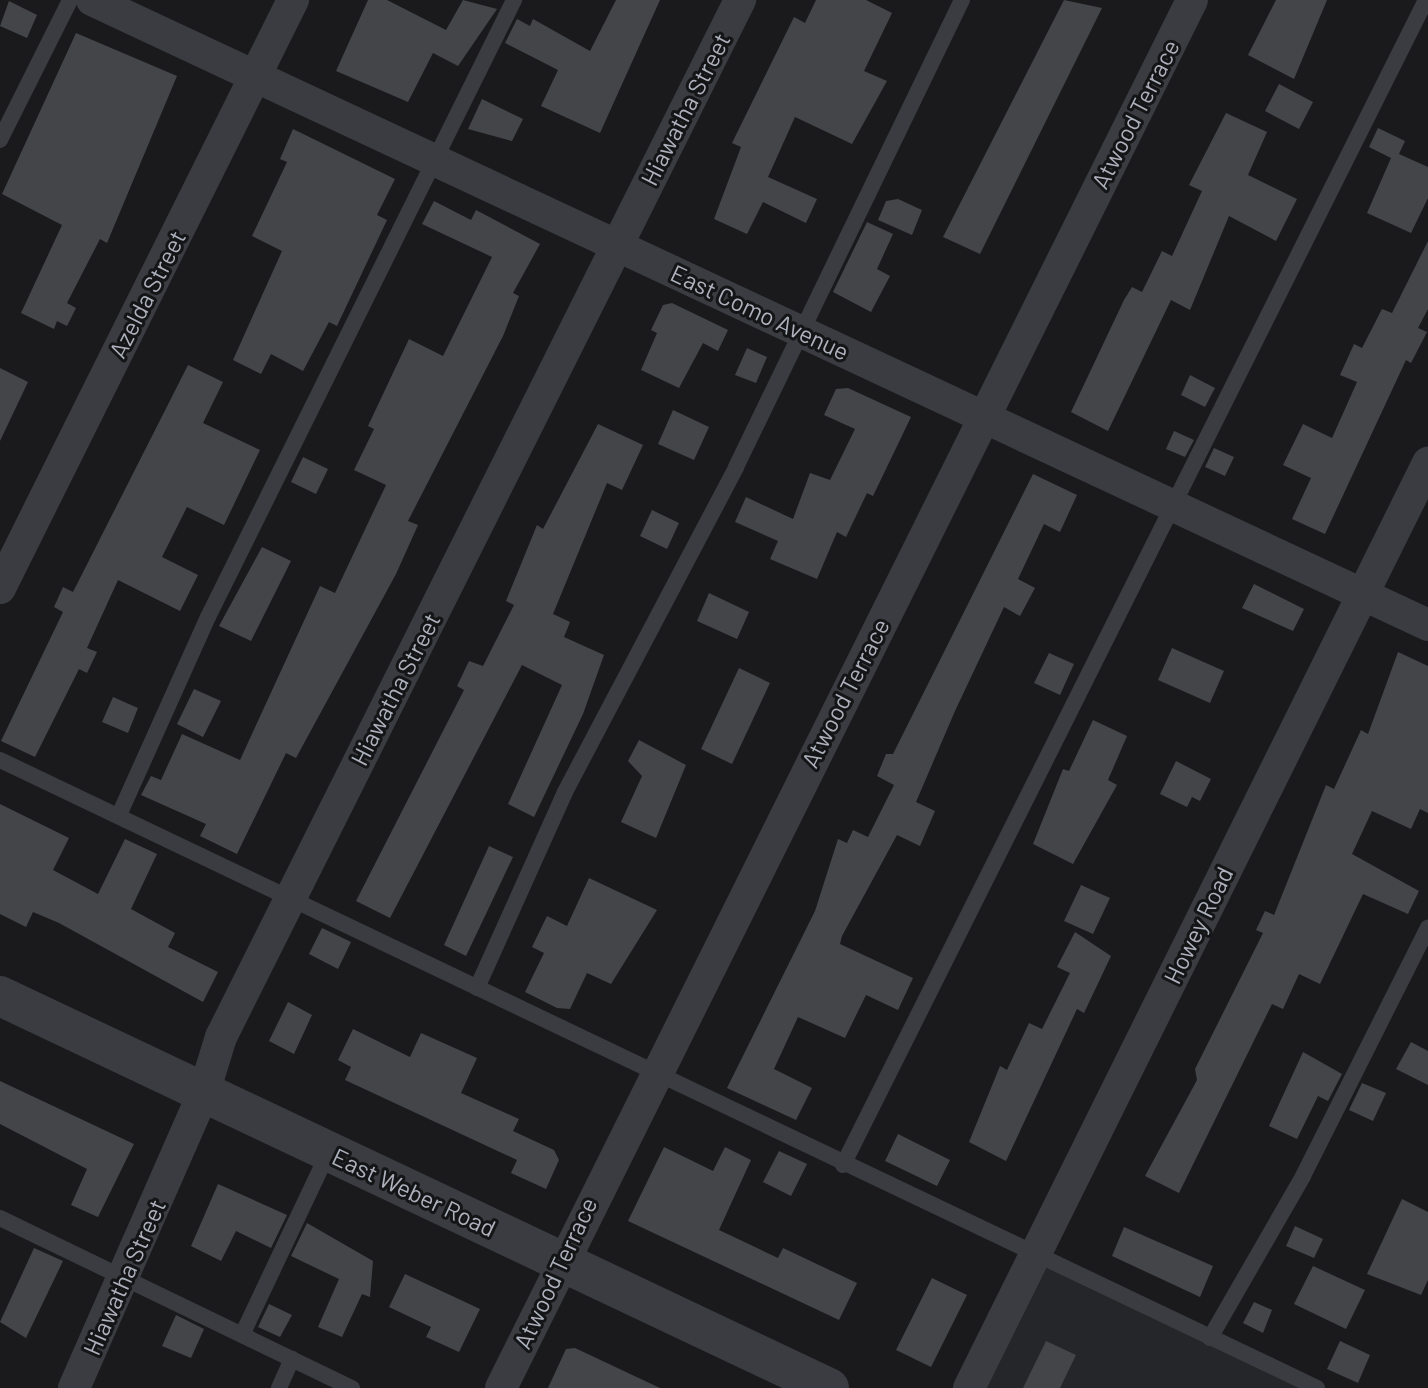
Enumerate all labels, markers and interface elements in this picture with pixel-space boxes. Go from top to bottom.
street label: Hiawatha Street [634,28,736,190]
street label: Atwood Terrace [1085,35,1185,193]
street label: Azelda Street [103,225,191,363]
street label: East Como Avenue [666,258,854,366]
street label: Hiawatha Street [344,608,446,770]
street label: Atwood Terrace [795,614,895,772]
street label: Howey Road [1157,862,1239,988]
street label: East Weber Road [328,1142,500,1242]
street label: Atwood Terrace [507,1193,603,1353]
street label: Hiawatha Street [77,1195,171,1359]

